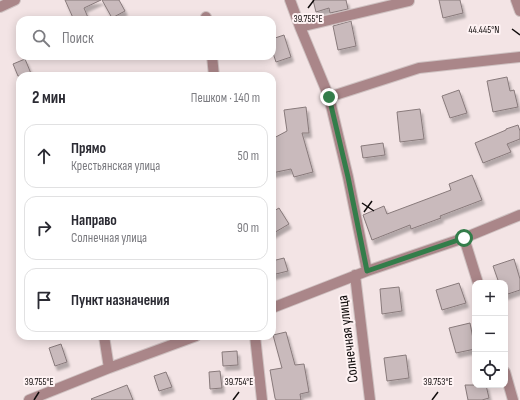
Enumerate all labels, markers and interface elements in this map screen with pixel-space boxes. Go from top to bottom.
text: 39.755°E [293,13,323,25]
search box [16,16,276,60]
text: 44.445°N [469,24,499,36]
icon: search [30,27,52,49]
text: Поиск [62,29,94,48]
text: 2 мин [32,88,66,108]
route end [320,88,338,106]
text: Пешком · 140 m [191,90,260,106]
text: Прямо [71,139,106,158]
icon: ahead [33,145,55,167]
text: 50 m [238,148,259,164]
text: Крестьянская улица [71,158,160,174]
text: Направо [71,211,117,230]
icon: right [33,217,55,239]
text: 90 m [237,220,259,236]
route start [455,229,473,247]
text: Солнечная улица [71,230,147,246]
map controls [472,280,508,388]
button: + [472,280,508,316]
icon: arrive [33,289,55,311]
text: Пункт назначения [71,291,169,310]
street label: Солнечная улица [333,294,363,384]
button: − [472,316,508,352]
button: locate [472,352,508,388]
text: 39.755°E [24,376,54,388]
text: 39.754°E [225,376,253,388]
text: 39.753°E [423,376,453,388]

